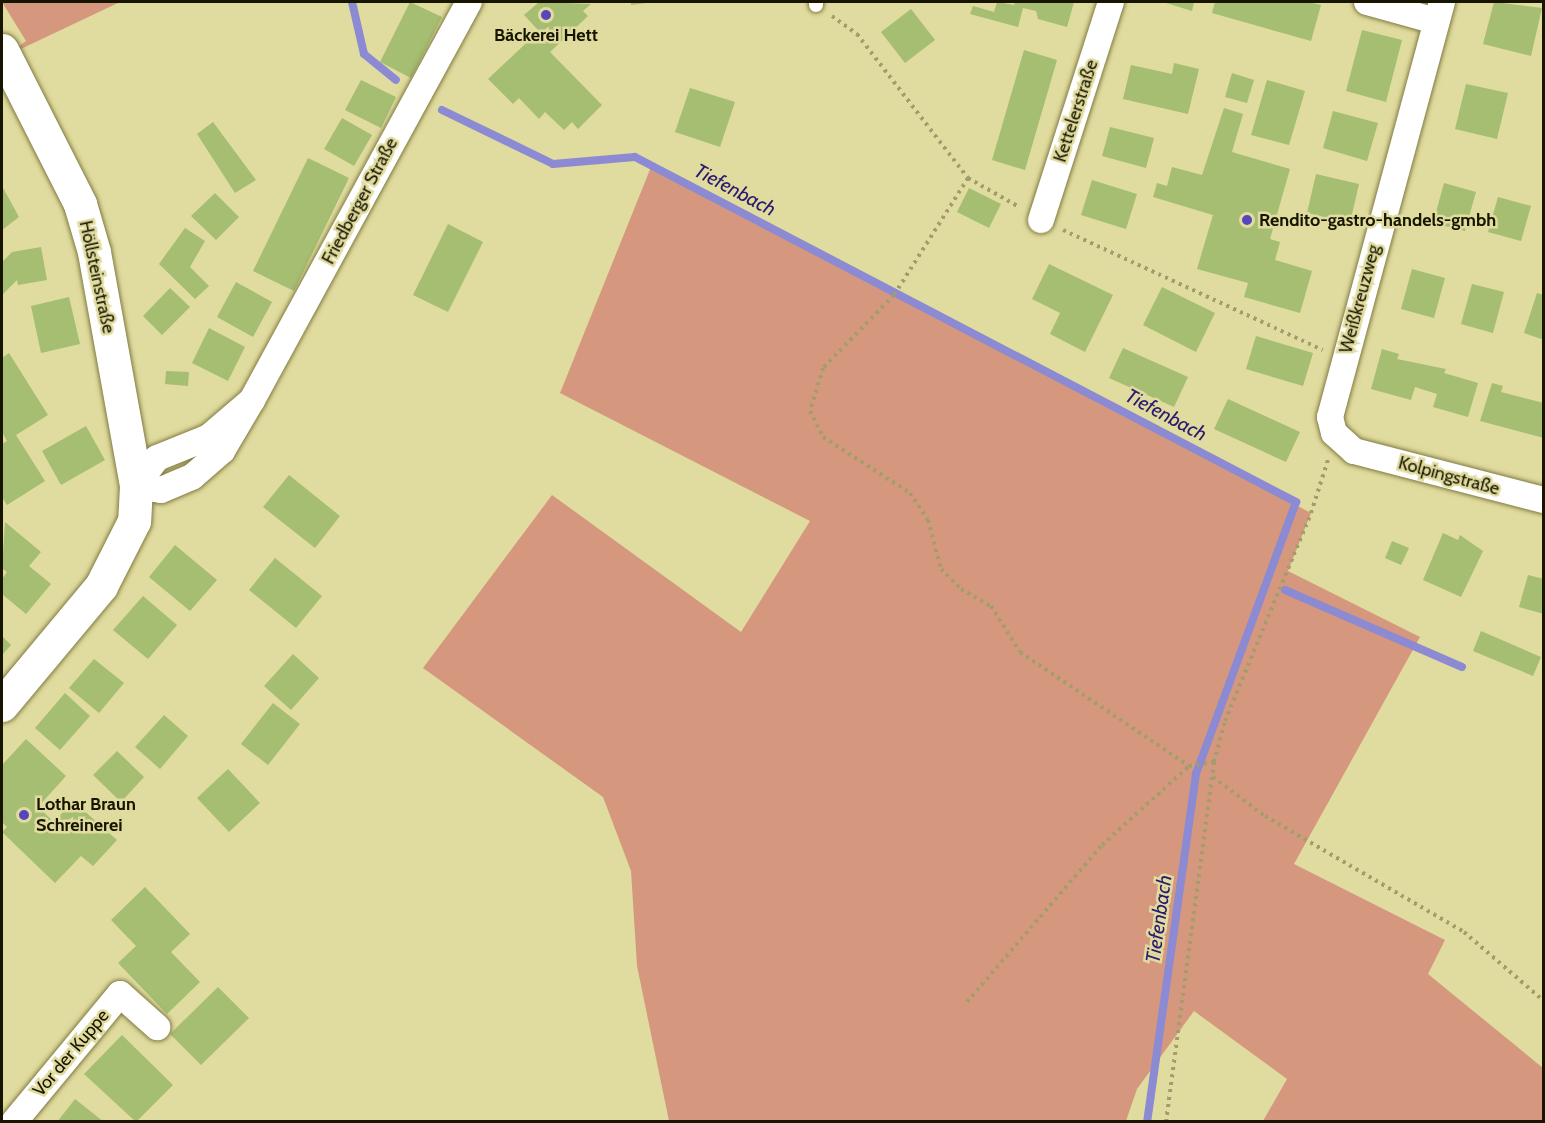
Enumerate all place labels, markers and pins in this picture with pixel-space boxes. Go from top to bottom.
marker: Bäckerei Hett [539,8,553,22]
place label: Bäckerei Hett [494,24,598,46]
place label: Rendito-gastro-handels-gmbh [1259,209,1496,231]
marker: Rendito-gastro-handels-gmbh [1240,213,1254,227]
place label: Lothar Braun Schreinerei [36,794,136,836]
marker: Lothar Braun Schreinerei [17,808,31,822]

